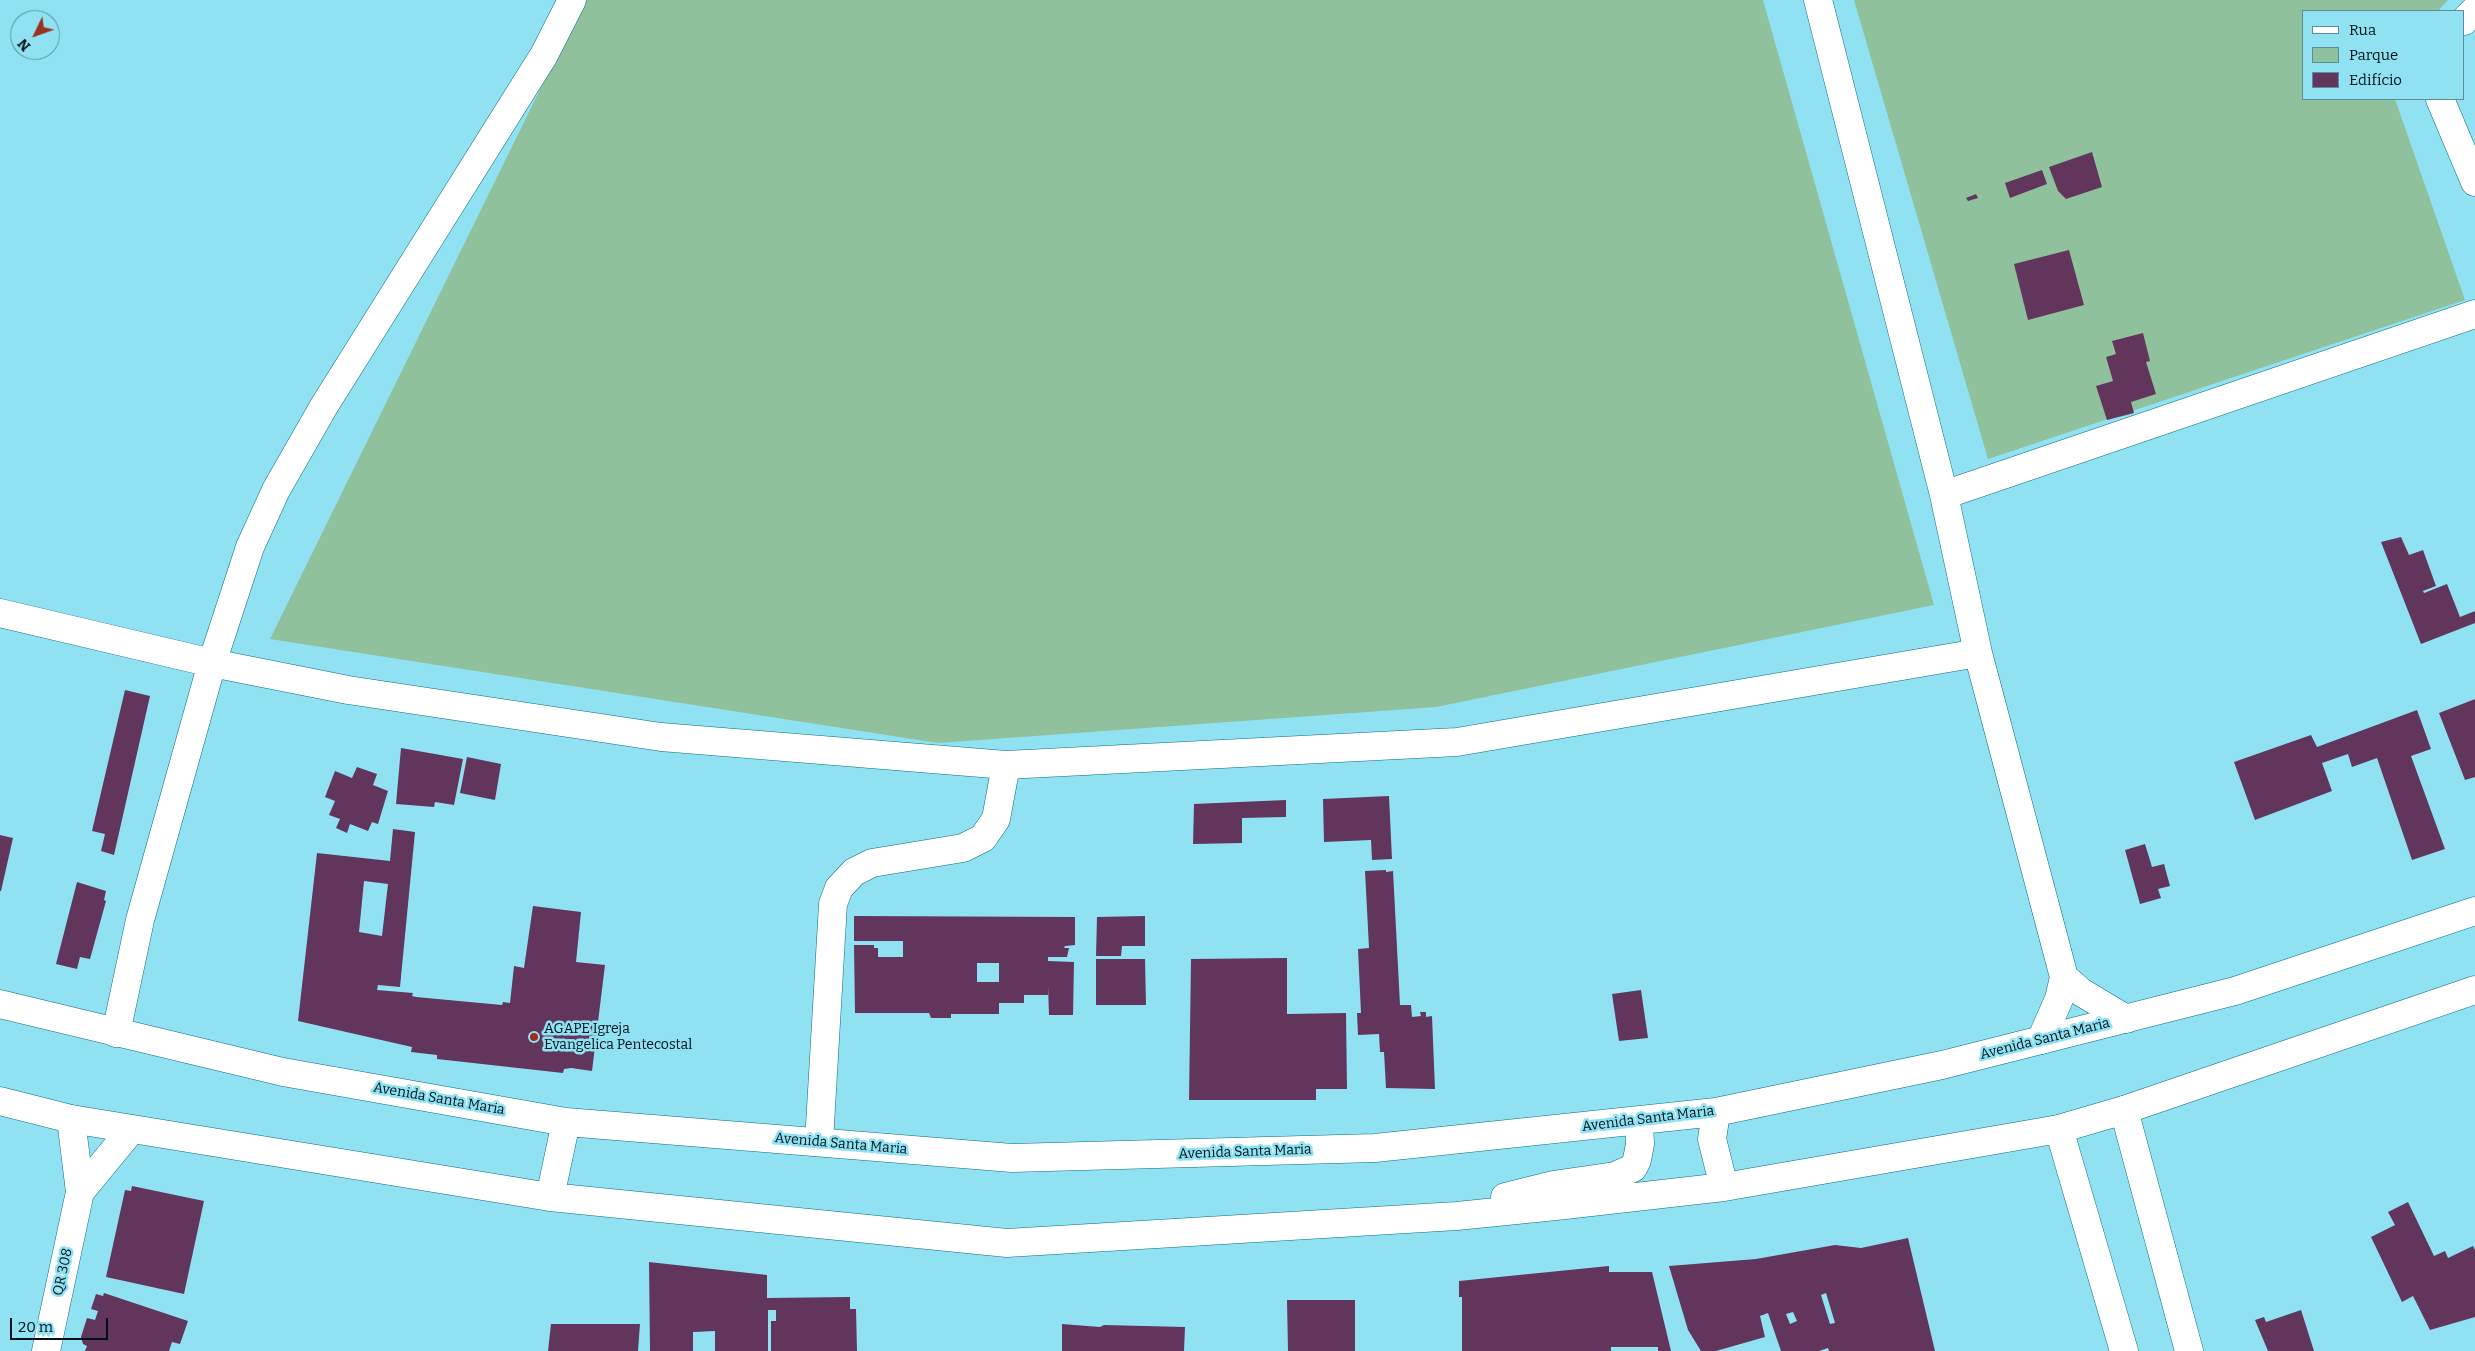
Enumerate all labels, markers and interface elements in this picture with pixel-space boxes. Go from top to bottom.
north arrow [10,10,60,60]
legend [2302,10,2465,100]
text: Rua [2349,21,2376,39]
text: N [14,35,34,54]
text: Parque [2349,46,2398,64]
text: Edifício [2349,71,2402,89]
street label: Avenida Santa Maria [1978,1015,2112,1063]
place label: AGAPE Igreja Evangelica Pentecostal [544,1021,692,1054]
marker: AGAPE Igreja Evangelica Pentecostal [528,1031,540,1043]
street label: Avenida Santa Maria [372,1079,506,1119]
street label: Avenida Santa Maria [1581,1103,1715,1135]
street label: Avenida Santa Maria [774,1130,908,1158]
street label: Avenida Santa Maria [1178,1141,1312,1163]
street label: QR 308 [50,1247,76,1297]
scale bar [12,1308,110,1340]
text: 20 m [18,1318,53,1336]

